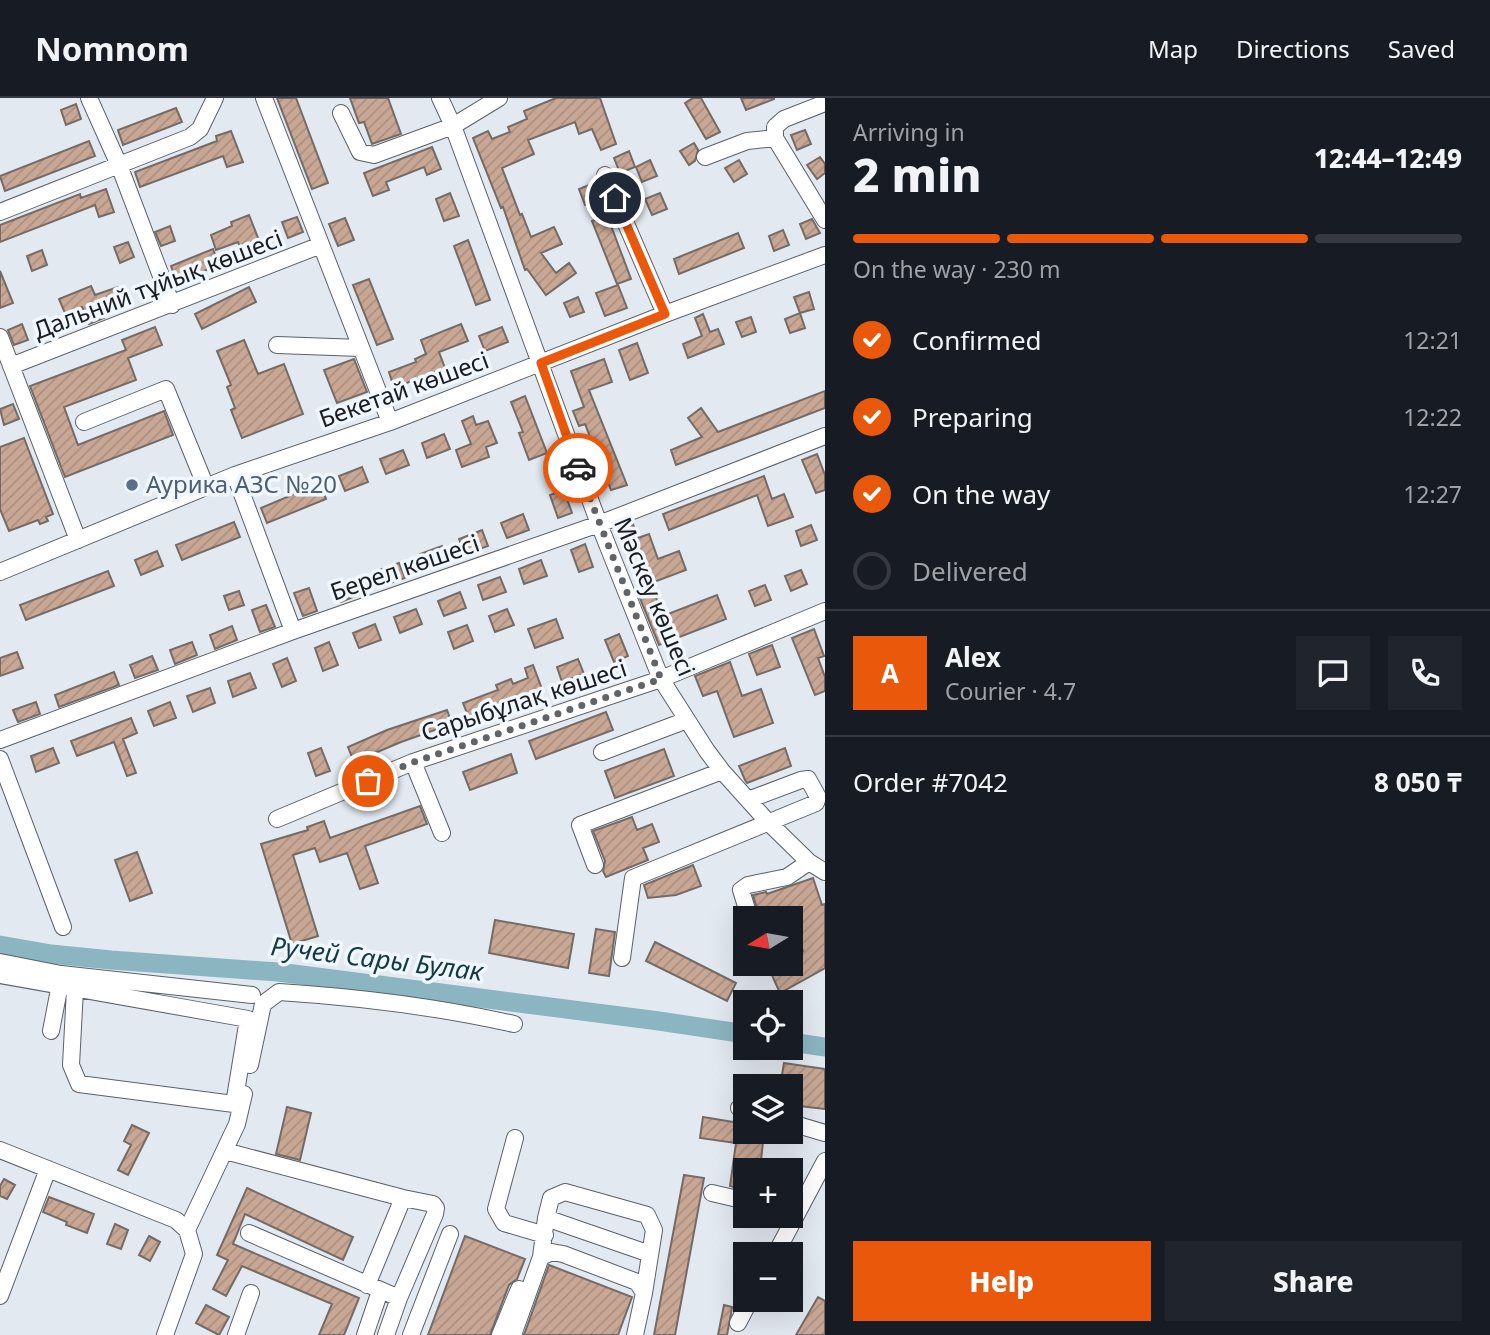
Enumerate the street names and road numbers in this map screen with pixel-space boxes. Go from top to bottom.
street label: Дальний тұйық көшесі [28,221,287,346]
street label: Бекетай көшесі [314,343,493,435]
street label: Мәскеу көшесі [607,512,704,681]
street label: Берел көшесі [326,526,483,608]
street label: Сарыбұлақ көшесі [416,651,631,748]

